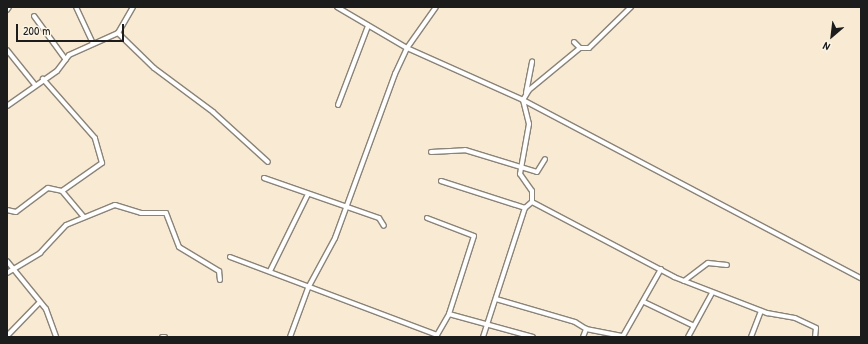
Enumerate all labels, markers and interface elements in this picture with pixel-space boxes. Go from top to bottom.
scale bar [18,16,126,42]
north arrow [812,16,852,56]
text: 200 m [23,22,50,39]
text: N [821,39,832,54]

